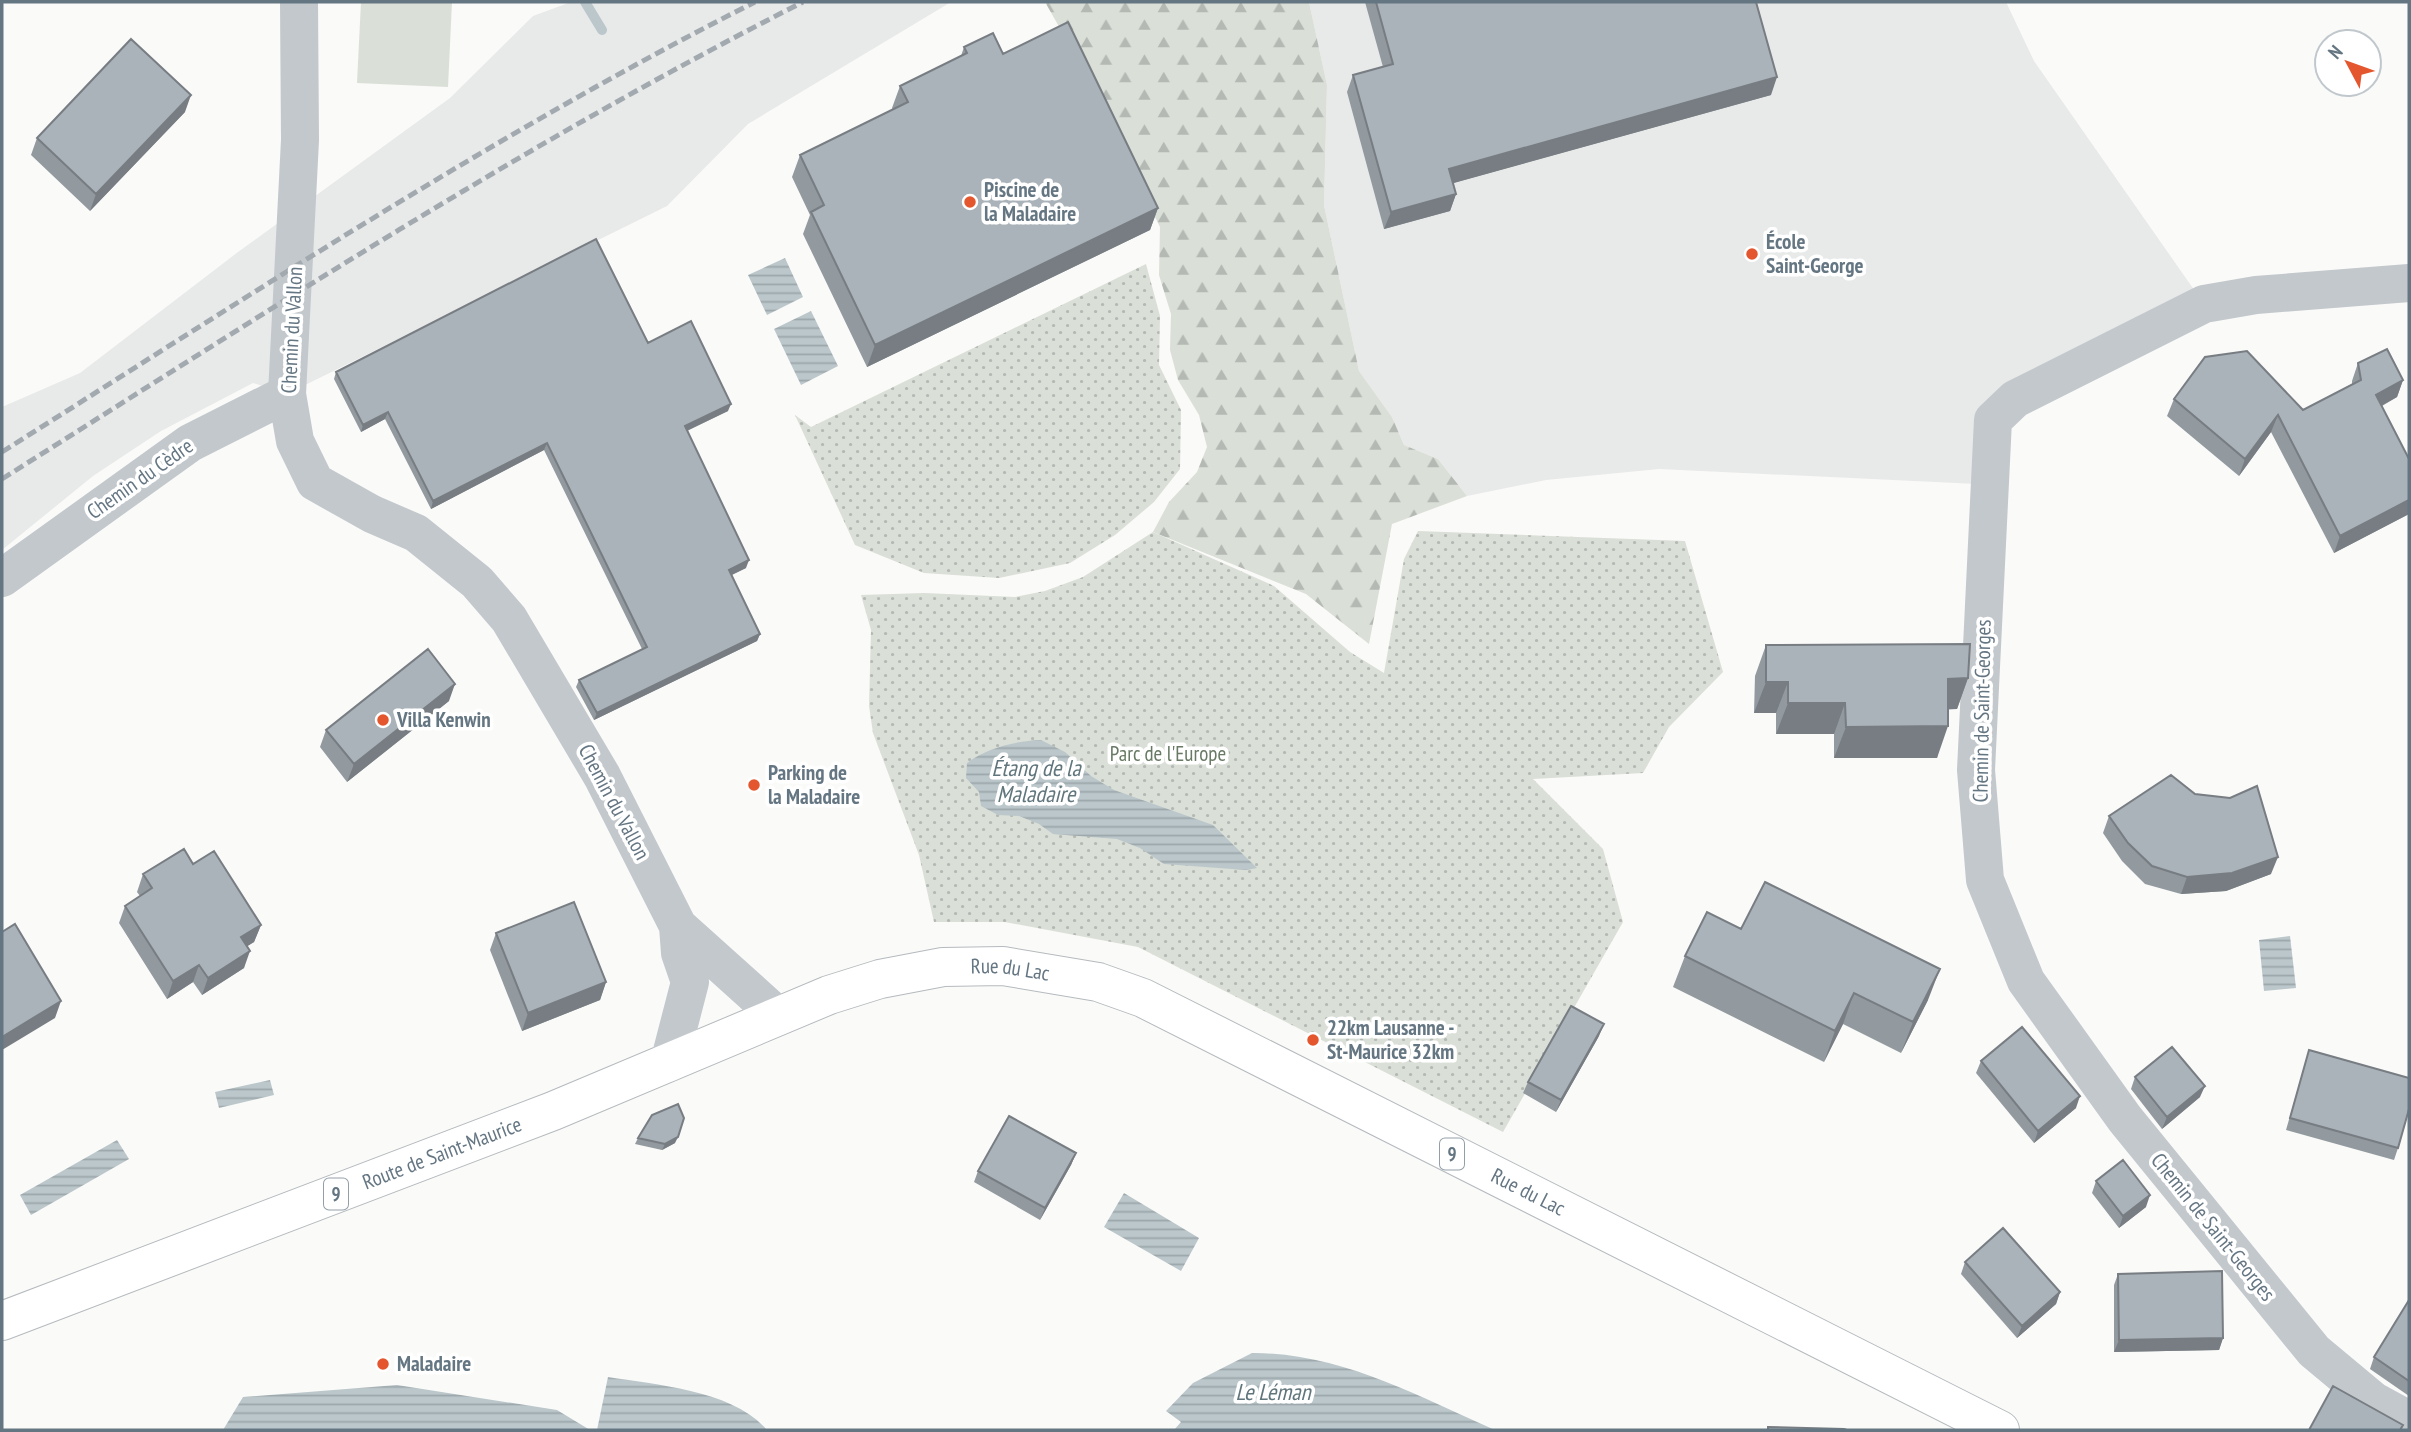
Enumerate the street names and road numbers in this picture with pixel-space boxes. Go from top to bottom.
street label: Chemin du Vallon [275,266,308,394]
street label: Chemin du Cèdre [81,432,198,525]
street label: Chemin de Saint-Georges [1966,619,1997,803]
street label: Chemin du Vallon [573,739,656,864]
street label: Rue du Lac [970,952,1052,987]
street label: Route de Saint-Maurice [359,1110,525,1195]
road number: 9 [1440,1138,1464,1170]
street label: Chemin de Saint-Georges [2145,1147,2281,1306]
street label: Rue du Lac [1487,1162,1570,1222]
road number: 9 [324,1178,348,1210]

